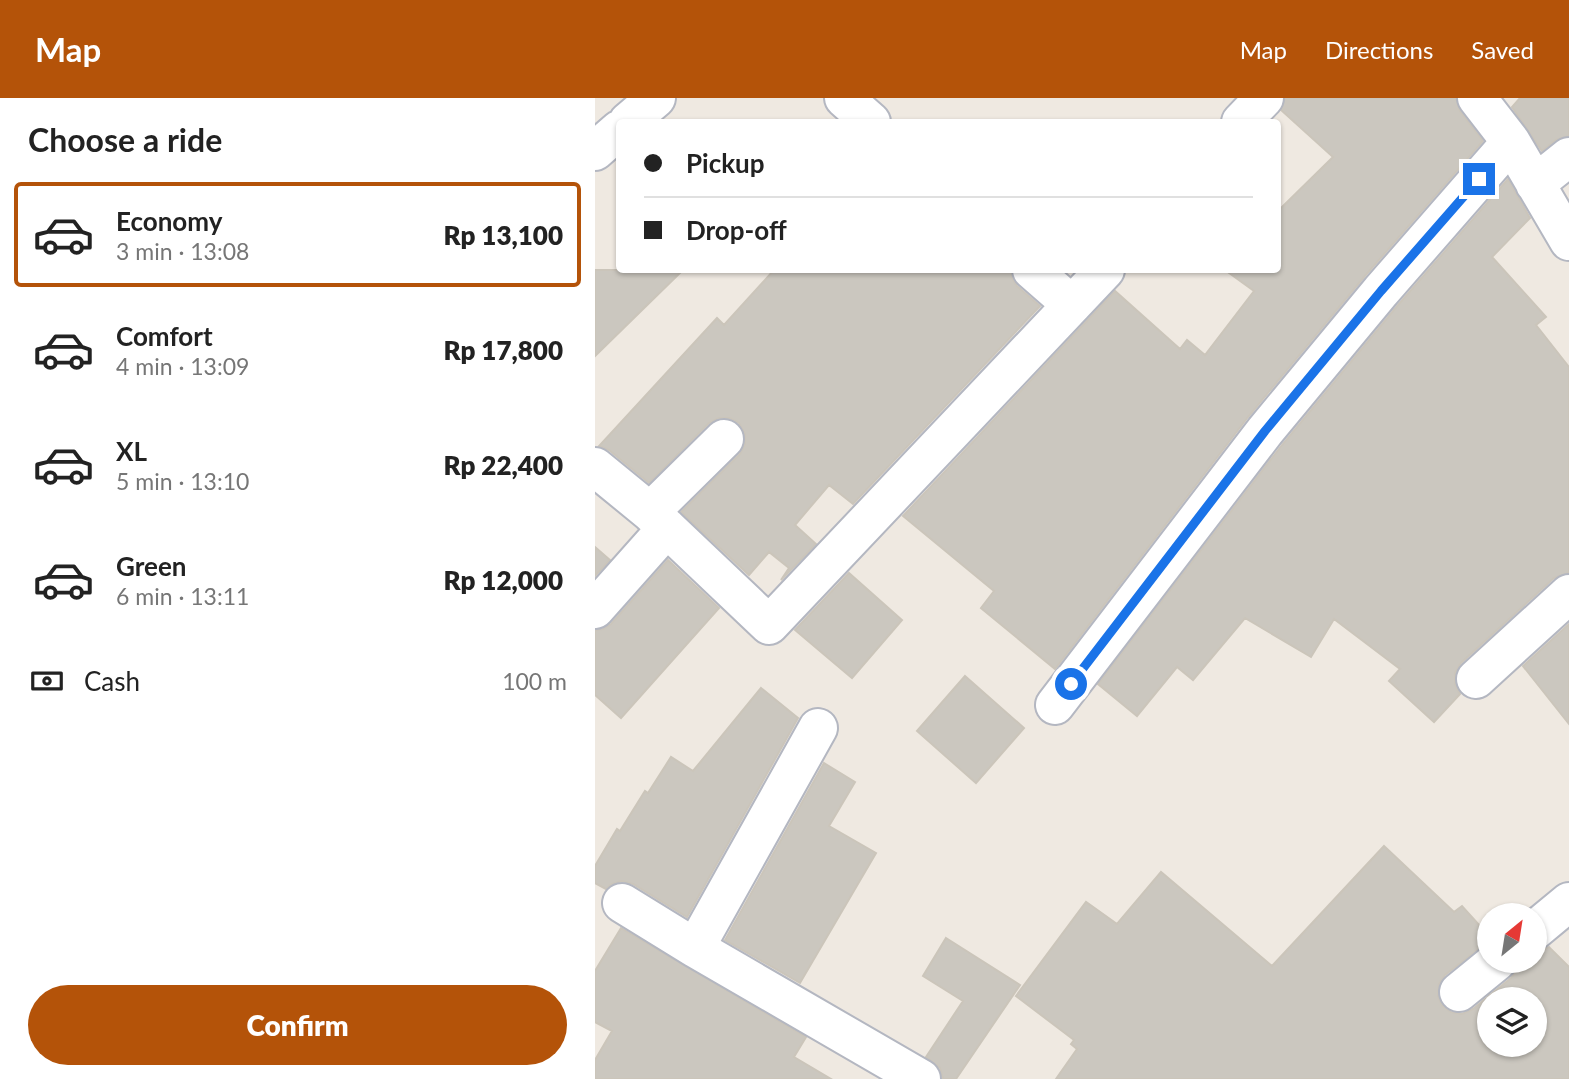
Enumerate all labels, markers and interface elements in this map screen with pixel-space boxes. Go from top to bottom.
text: Map [35,29,101,69]
text: Map [1240,35,1287,64]
text: Directions [1325,35,1433,64]
text: Saved [1471,35,1534,64]
text: Choose a ride [28,120,222,159]
text: Pickup [686,147,765,179]
route end [1463,163,1495,195]
icon: car [32,203,95,266]
text: Economy [116,205,222,237]
text: Drop-off [686,214,787,246]
text: Rp 13,100 [443,219,563,251]
text: 3 min · 13:08 [116,237,249,265]
icon: car [32,318,95,381]
text: Comfort [116,320,213,352]
text: Rp 17,800 [443,334,563,366]
text: 4 min · 13:09 [116,352,249,380]
icon: car [32,433,95,496]
text: XL [116,435,147,467]
text: Rp 22,400 [443,449,563,481]
text: 5 min · 13:10 [116,467,249,495]
icon: car [32,548,95,611]
text: Green [116,550,186,582]
text: Rp 12,000 [443,564,563,596]
text: 6 min · 13:11 [116,582,249,610]
icon: cash [28,662,66,700]
text: Cash [84,665,140,697]
text: 100 m [502,667,567,695]
route start [1055,668,1087,700]
north arrow [1477,903,1547,973]
map controls [1477,903,1547,1057]
button: Confirm [28,985,567,1065]
button: layers [1477,987,1547,1057]

